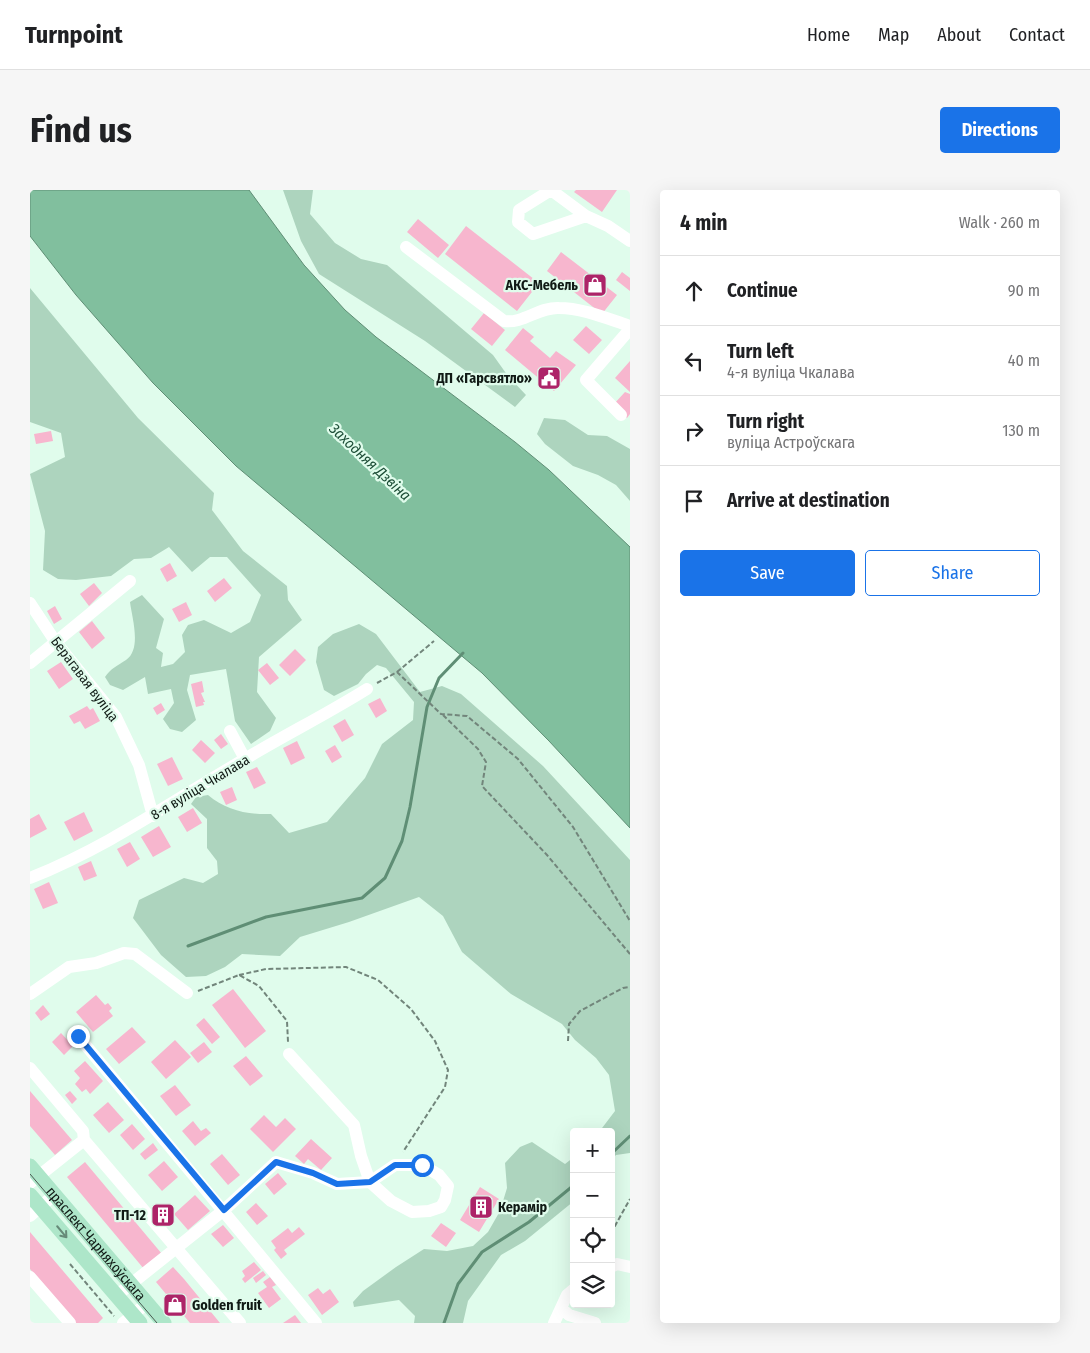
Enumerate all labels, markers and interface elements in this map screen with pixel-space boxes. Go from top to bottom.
text: Turnpoint [25,21,123,49]
text: Home [807,24,850,46]
text: Map [878,24,909,46]
text: About [937,24,981,46]
text: Contact [1009,24,1065,46]
button: Directions [940,107,1060,153]
text: Find us [30,109,132,151]
text: 4 min [680,210,728,236]
text: Walk · 260 m [959,213,1040,232]
shop icon: АКС-Мебель [582,272,608,298]
place label: АКС-Мебель [505,277,578,294]
icon: ahead [680,277,708,305]
text: Continue [727,279,798,302]
text: 90 m [1008,281,1040,300]
text: Turn left [727,340,794,363]
icon: left [680,347,708,375]
text: 40 m [1008,351,1040,370]
text: 4-я вуліца Чкалава [727,363,855,382]
public building icon: ДП «Гарсвятло» [536,365,562,391]
place label: ДП «Гарсвятло» [435,370,532,387]
text: Turn right [727,410,804,433]
icon: right [680,417,708,445]
water label: Заходняя Дзвіна [325,419,415,504]
text: 130 m [1002,421,1040,440]
text: вуліца Астроўскага [727,433,855,452]
icon: arrive [680,487,708,515]
text: Arrive at destination [727,489,890,512]
button: Save [680,550,855,596]
button: Share [865,550,1040,596]
street label: Берагавая вуліца [47,633,122,725]
street label: 8-я вуліца Чкалава [148,751,253,824]
route end [67,1025,90,1048]
map controls [570,1128,615,1308]
button: + [570,1128,615,1173]
route start [411,1154,434,1177]
button: − [570,1173,615,1218]
street label: праспект Чарняхоўскага [42,1183,149,1304]
building icon: Керамір [468,1194,494,1220]
place label: Керамір [498,1199,548,1216]
building icon: ТП-12 [150,1202,176,1228]
place label: ТП-12 [114,1207,147,1224]
button: locate [570,1218,615,1263]
one-way arrow [56,1225,67,1238]
button: layers [570,1263,615,1308]
shop icon: Golden fruit [162,1292,188,1318]
place label: Golden fruit [192,1297,263,1314]

